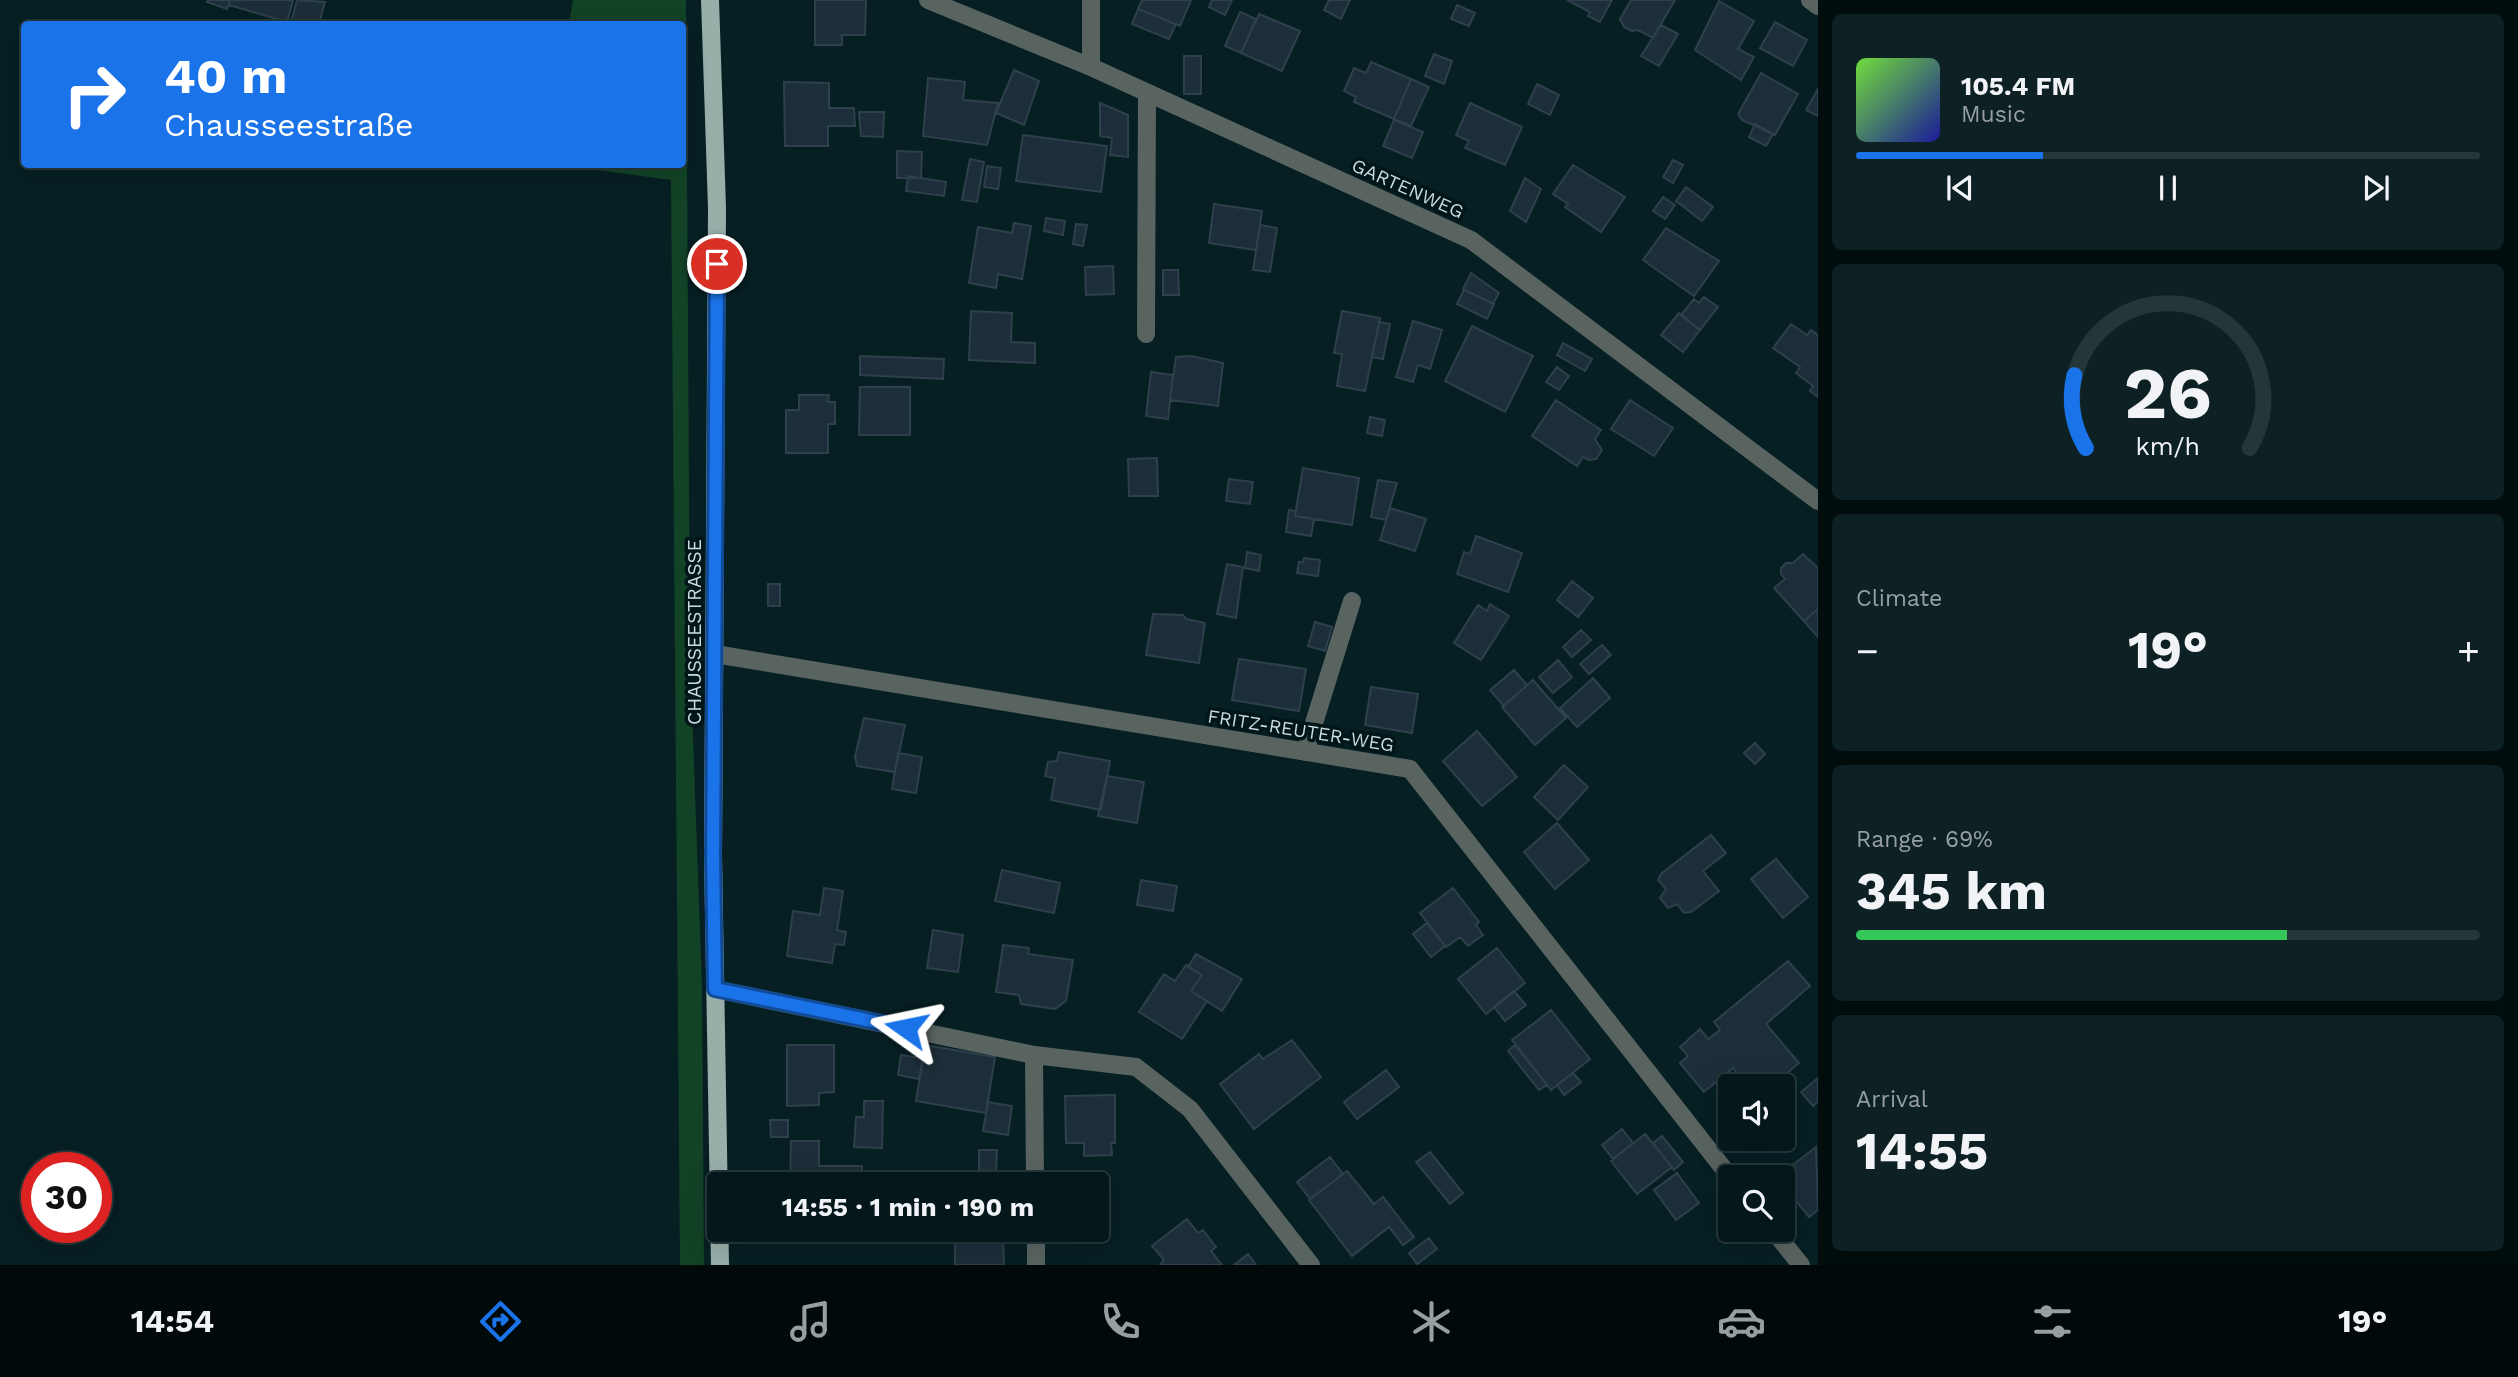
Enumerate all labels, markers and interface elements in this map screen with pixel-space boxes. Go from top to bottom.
text: 40 m [164,47,287,105]
icon: right [49,49,140,140]
text: 105.4 FM [1961,71,2075,101]
text: Music [1961,101,2026,128]
text: Chausseestraße [164,106,413,144]
street label: GARTENWEG [1348,154,1467,223]
icon: previous [1941,169,1979,207]
icon: pause [2149,169,2187,207]
icon: next [2357,169,2395,207]
pin [687,234,747,294]
icon: arrive [698,245,736,283]
text: 26 [2124,351,2212,437]
text: km/h [2136,432,2200,461]
street label: CHAUSSEESTRASSE [683,539,706,725]
text: Climate [1856,585,1942,612]
text: 19° [2128,620,2208,681]
text: − [1856,629,1879,673]
text: + [2457,629,2480,673]
street label: FRITZ-REUTER-WEG [1206,704,1396,757]
text: Range · 69% [1856,826,1993,853]
text: 345 km [1856,861,2047,922]
position arrow [869,991,943,1065]
map controls [1718,1074,1795,1242]
button: sound [1718,1074,1795,1151]
text: Arrival [1856,1086,1928,1113]
text: 14:55 [1856,1121,1988,1182]
speed limit sign: 30 [21,1152,112,1243]
button: search [1718,1165,1795,1242]
text: 14:55 · 1 min · 190 m [782,1192,1034,1222]
icon: directions [476,1297,525,1346]
icon: music [786,1297,835,1346]
icon: phone [1096,1297,1145,1346]
icon: climate [1407,1297,1456,1346]
icon: car [1717,1297,1766,1346]
icon: filters [2028,1297,2077,1346]
text: 14:54 [131,1302,214,1340]
text: 19° [2338,1302,2387,1340]

